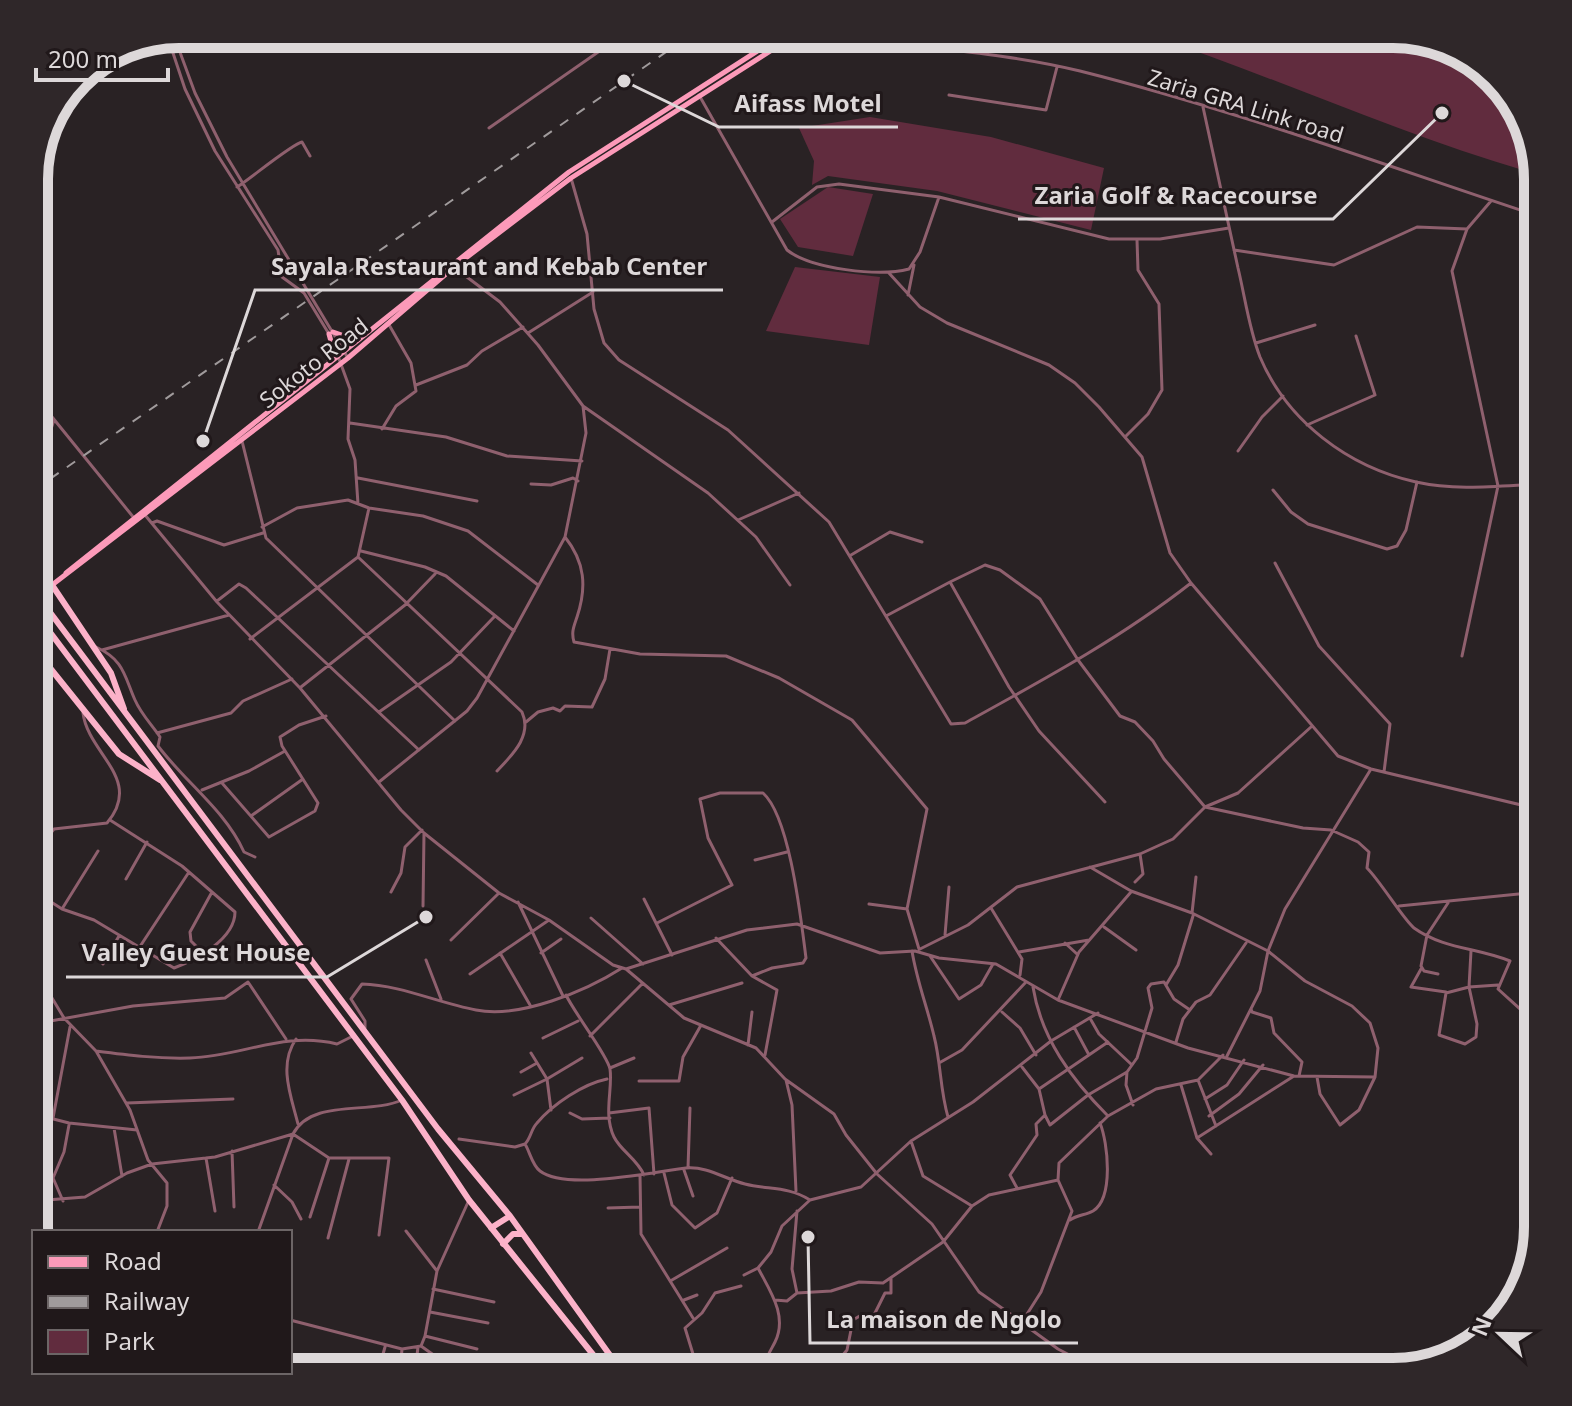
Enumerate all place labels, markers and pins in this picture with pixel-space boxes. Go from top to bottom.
callout: Aifass Motel [719,79,898,127]
callout: Zaria Golf & Racecourse [1018,171,1333,219]
callout: Sayala Restaurant and Kebab Center [255,242,723,290]
callout: Valley Guest House [66,929,327,977]
callout: La maison de Ngolo [810,1295,1078,1343]

